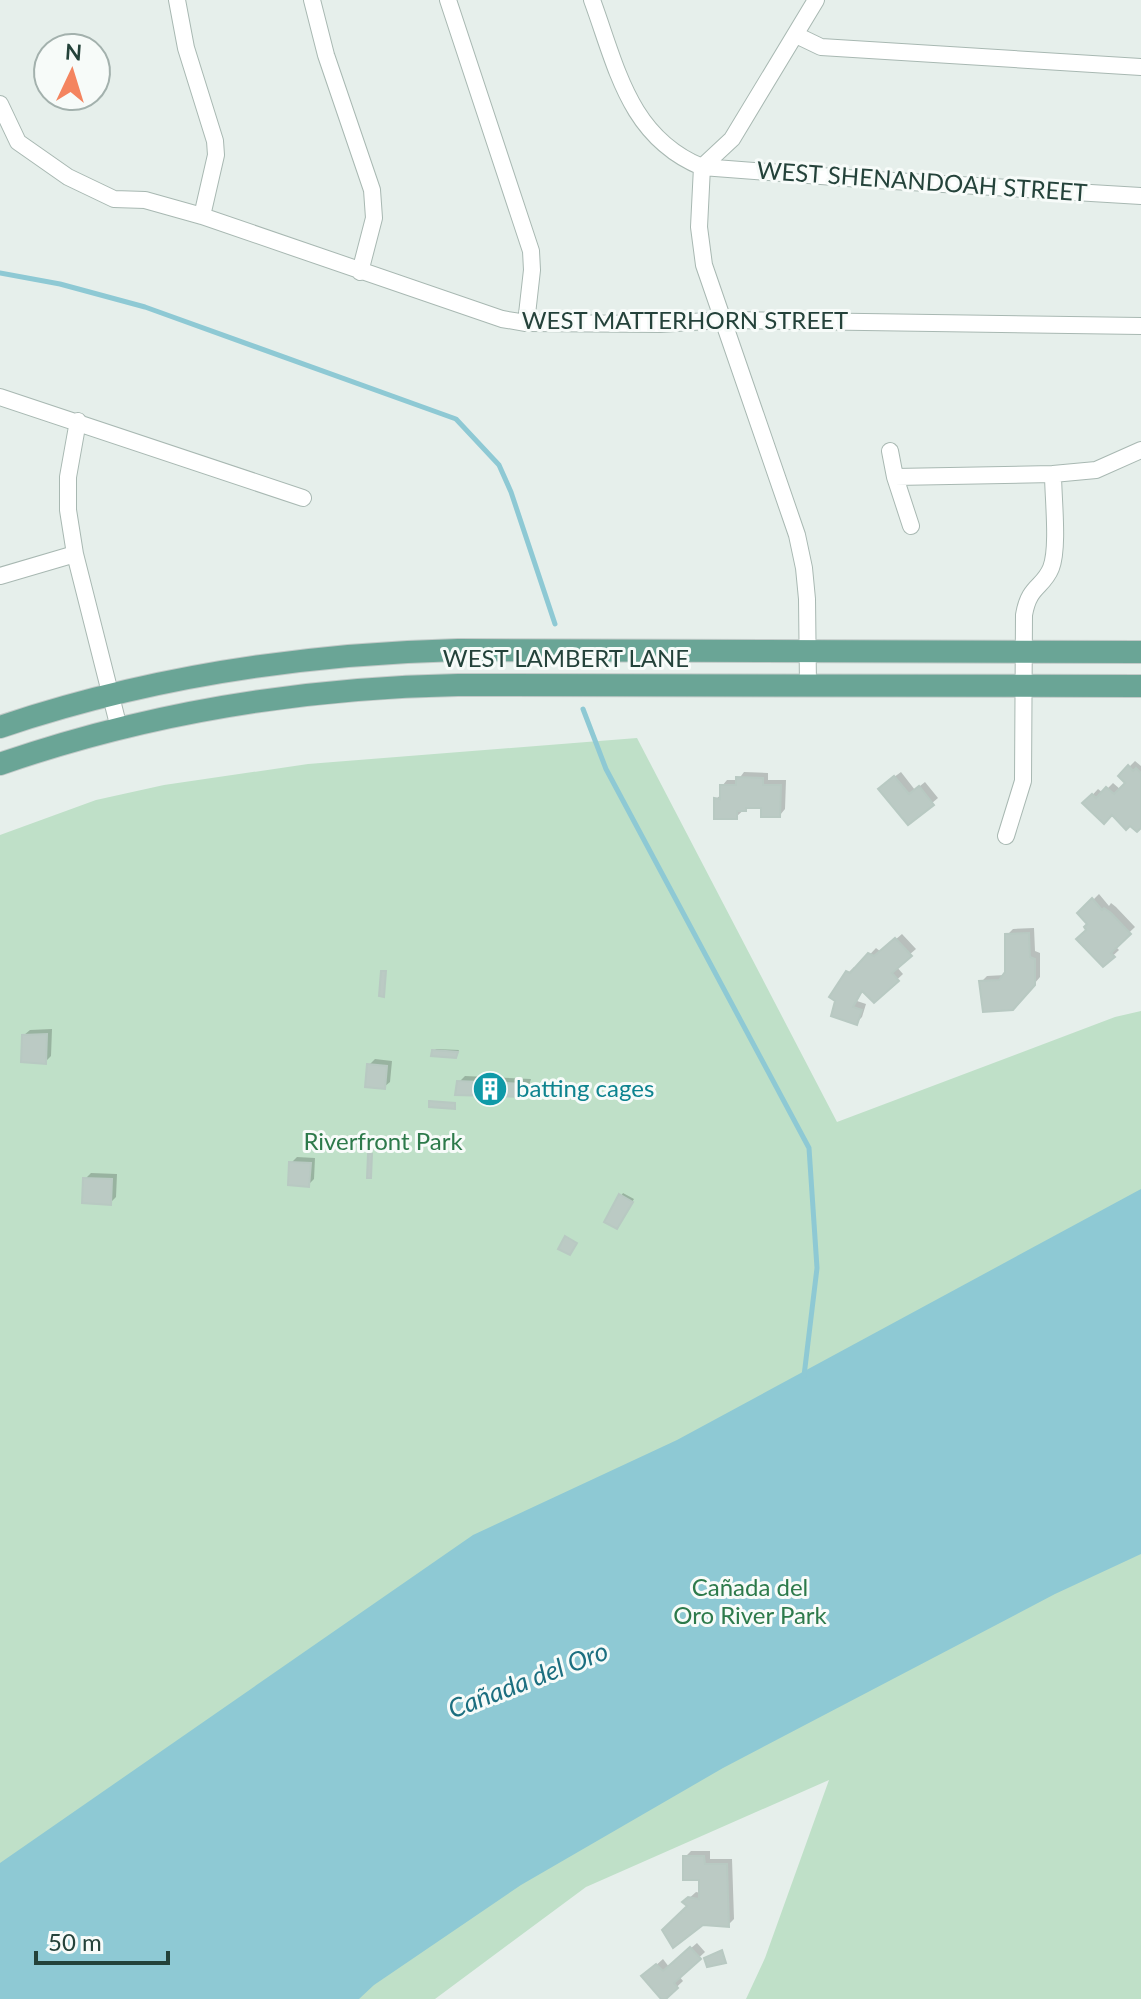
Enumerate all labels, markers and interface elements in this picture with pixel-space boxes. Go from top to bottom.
north arrow [32,32,112,112]
text: N [64,37,83,66]
street label: WEST SHENANDOAH STREET [756,154,1088,207]
street label: WEST MATTERHORN STREET [522,305,848,334]
street label: WEST LAMBERT LANE [443,643,689,672]
building icon: batting cages [471,1070,509,1108]
place label: batting cages [516,1073,654,1102]
park label: Riverfront Park [303,1126,463,1155]
park label: Cañada del Oro River Park [673,1572,828,1629]
water label: Cañada del Oro [443,1634,612,1724]
scale bar [36,1915,168,1965]
text: 50 m [48,1927,102,1956]

